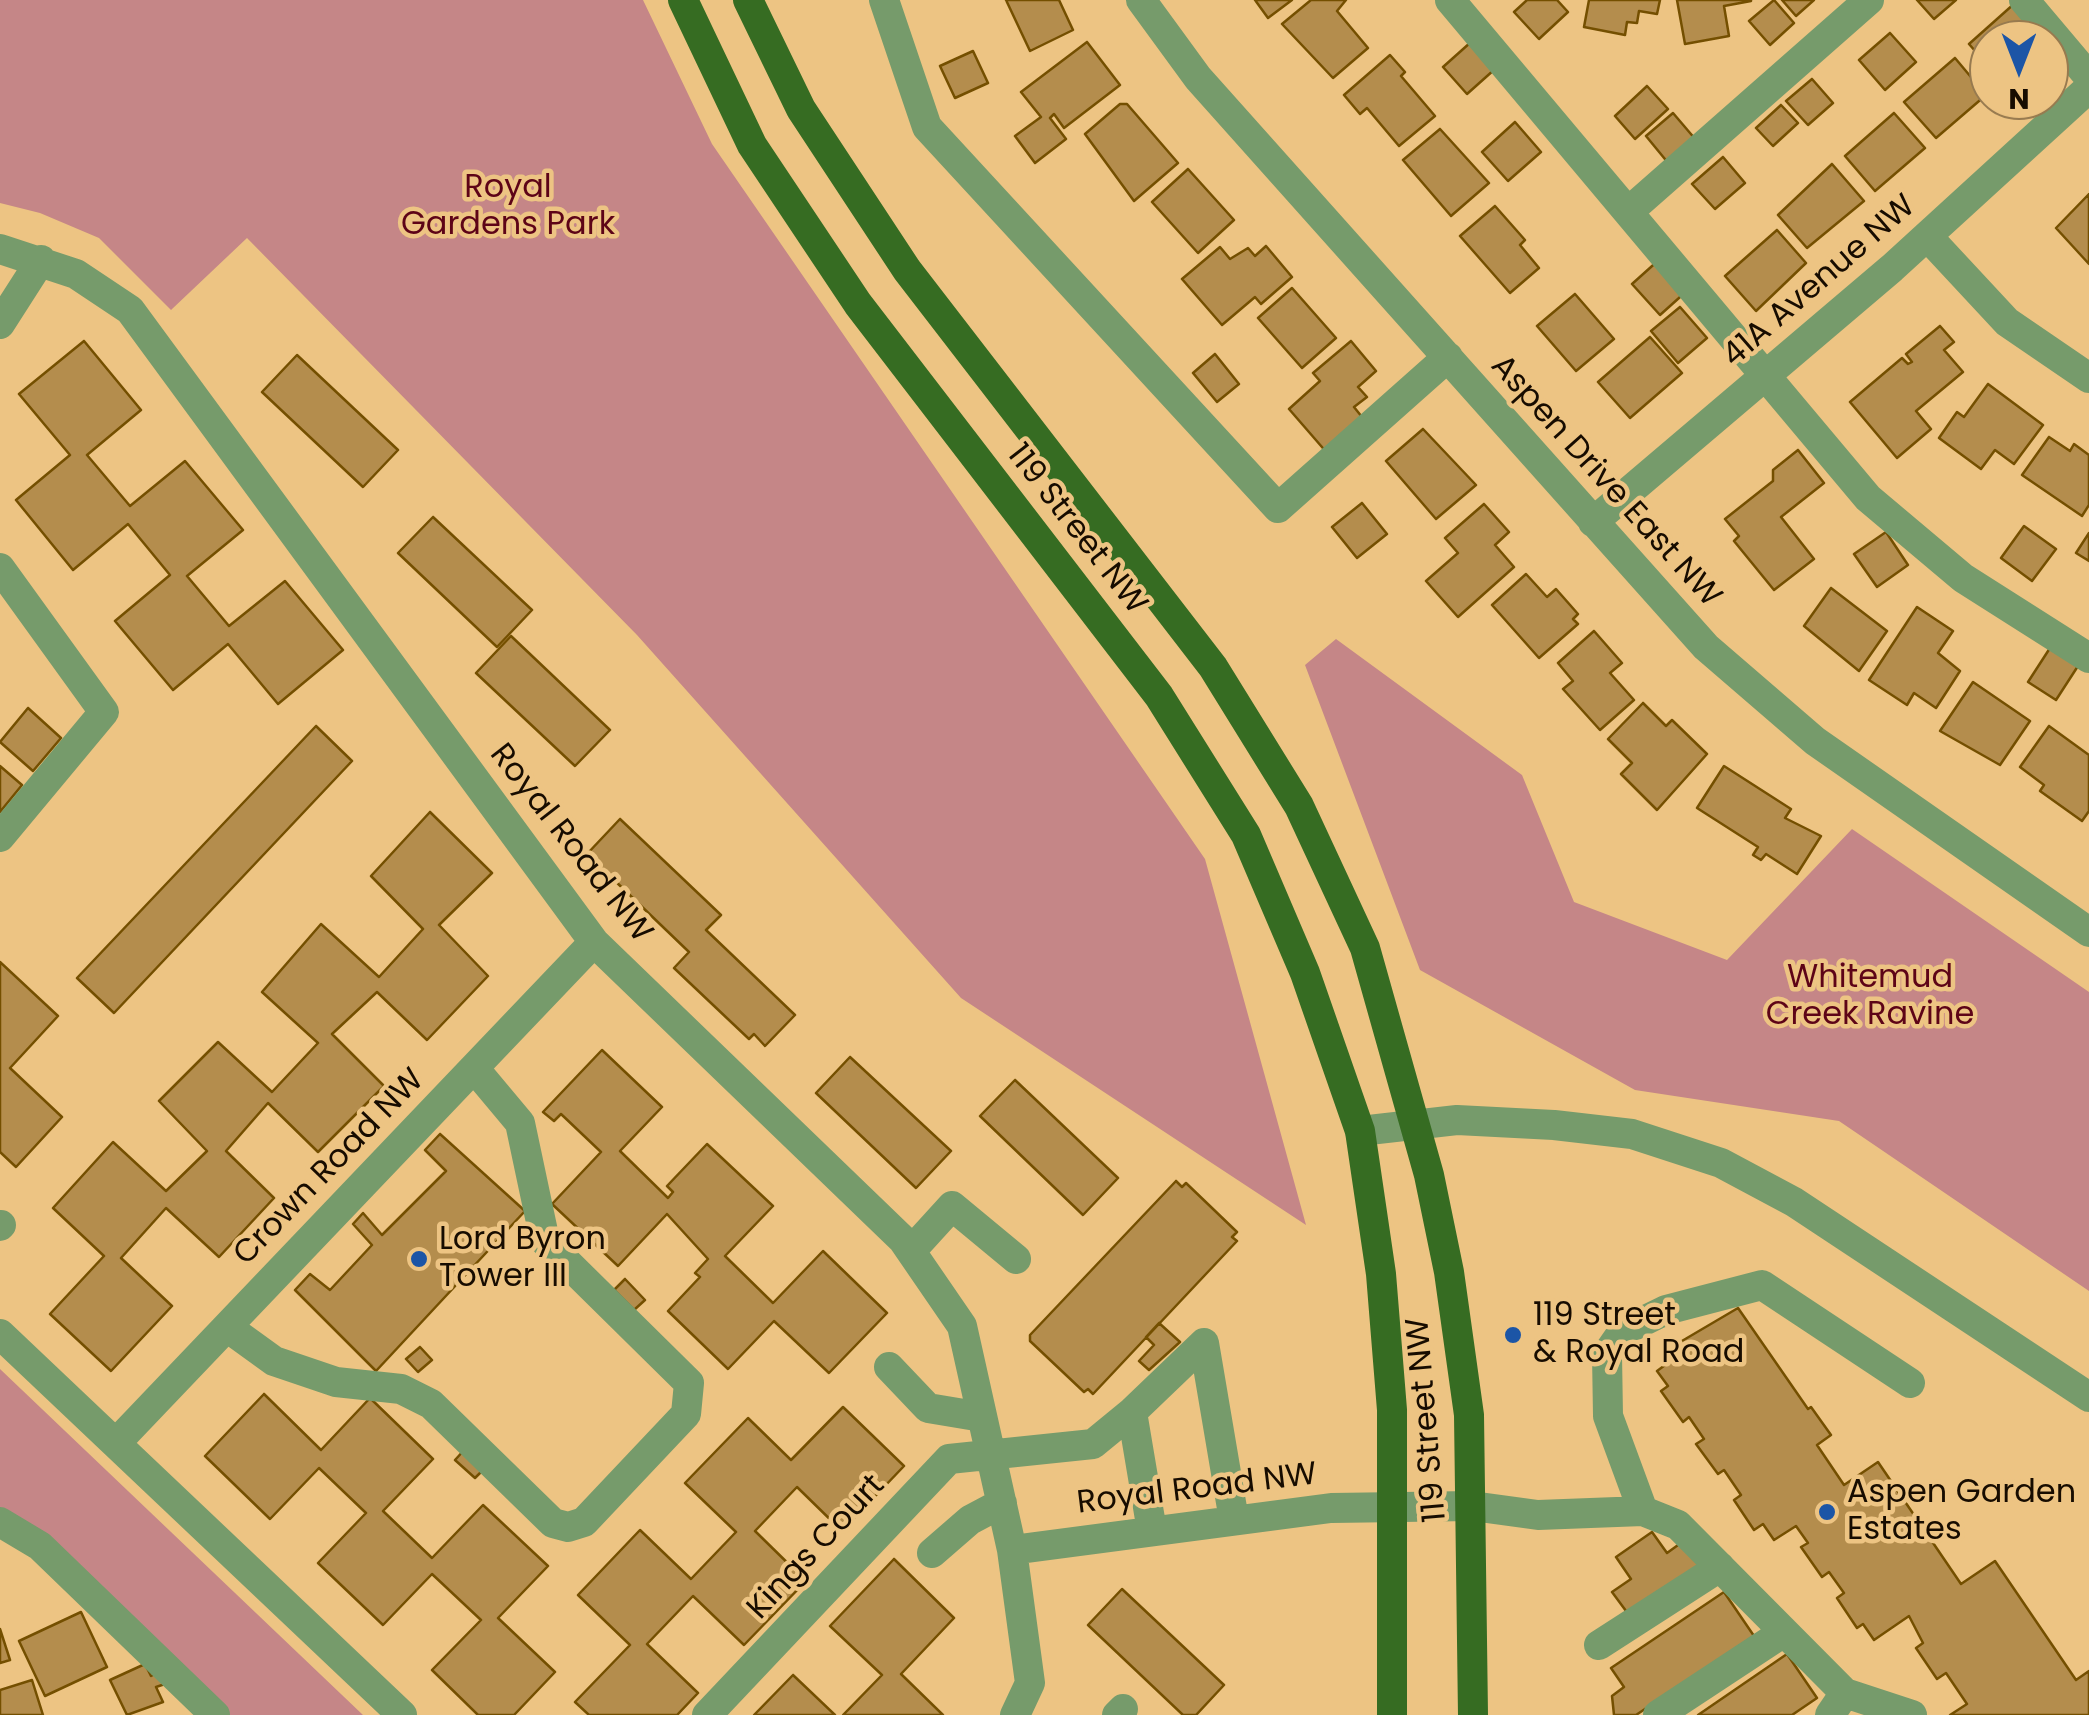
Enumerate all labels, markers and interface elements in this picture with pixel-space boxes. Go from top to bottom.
north arrow [1969,20,2069,120]
text: N [2008,79,2030,118]
park label: Royal Gardens Park [401,170,615,245]
street label: 41A Avenue NW [1716,188,1924,376]
street label: Aspen Drive East NW [1482,348,1728,616]
street label: 119 Street NW [998,437,1154,623]
street label: Royal Road NW [481,737,659,951]
park label: Whitemud Creek Ravine [1766,960,1974,1035]
street label: Crown Road NW [227,1062,433,1274]
place label: Lord Byron Tower III [439,1222,606,1297]
marker: Lord Byron Tower III [408,1248,430,1270]
place label: 119 Street & Royal Road [1533,1298,1744,1373]
street label: 119 Street NW [1400,1316,1456,1524]
marker: 119 Street & Royal Road [1502,1324,1524,1346]
street label: Royal Road NW [1075,1456,1319,1524]
street label: Kings Court [740,1468,894,1628]
place label: Aspen Garden Estates [1847,1475,2076,1550]
marker: Aspen Garden Estates [1816,1501,1838,1523]

